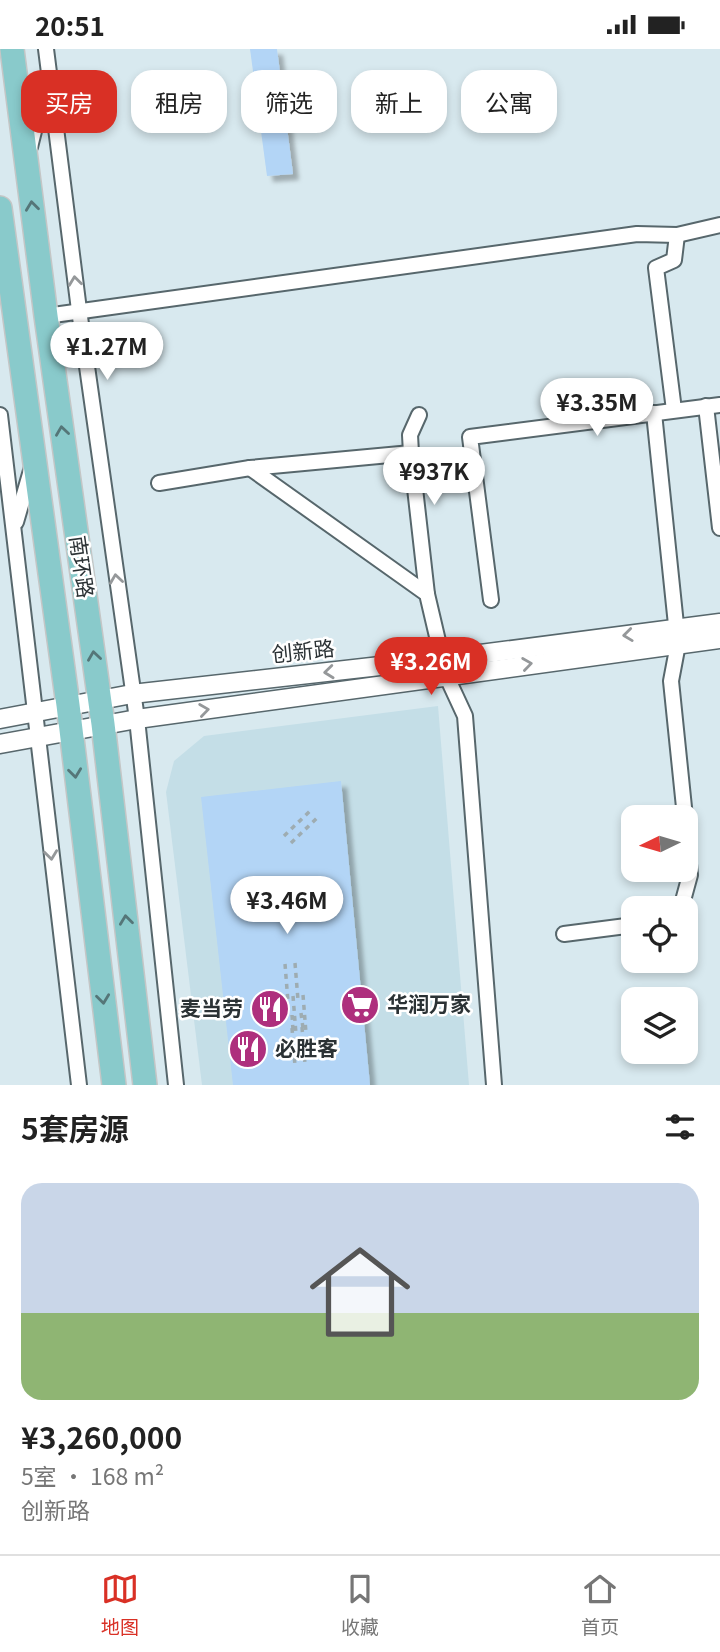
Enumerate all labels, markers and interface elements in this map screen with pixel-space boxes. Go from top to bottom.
text: 20:51 [35,6,105,43]
chip: 买房 [21,70,117,133]
chip: 租房 [131,70,227,133]
chip: 筛选 [241,70,337,133]
chip: 新上 [351,70,447,133]
chip: 公寓 [461,70,557,133]
one-way arrow [25,200,40,212]
one-way arrow [68,275,83,287]
pin: ¥1.27M [50,323,164,382]
text: ¥1.27M [66,328,148,362]
pin: ¥3.35M [540,379,654,438]
text: ¥3.35M [556,384,638,418]
one-way arrow [55,425,70,437]
pin: ¥937K [385,447,483,507]
text: ¥937K [399,453,469,487]
street label: 南环路 [64,533,102,600]
one-way arrow [109,573,124,585]
one-way arrow [622,627,634,642]
street label: 创新路 [270,632,336,668]
pin: ¥3.26M [374,637,488,697]
text: ¥3.26M [390,643,472,677]
one-way arrow [87,651,102,662]
one-way arrow [521,657,533,672]
one-way arrow [323,664,335,679]
one-way arrow [199,702,210,717]
one-way arrow [68,767,83,779]
north arrow [621,805,698,882]
map controls [621,805,698,1064]
one-way arrow [43,849,58,861]
pin: ¥3.46M [230,877,344,936]
text: ¥3.46M [246,882,328,916]
button: locate [621,896,698,973]
one-way arrow [118,914,133,926]
supermarket icon: 华润万家 [339,984,381,1026]
button: layers [621,987,698,1064]
restaurant icon: 麦当劳 [249,988,291,1030]
place label: 华润万家 [387,988,471,1018]
place label: 麦当劳 [180,992,243,1022]
one-way arrow [95,993,110,1005]
restaurant icon: 必胜客 [227,1028,269,1070]
place label: 必胜客 [275,1032,338,1062]
text: 5套房源 [21,1105,129,1149]
icon: filters [661,1108,699,1146]
icon: home [297,1229,423,1355]
text: ¥3,260,000 [21,1414,182,1458]
text: 5室 · 168 m² [21,1458,164,1492]
text: 创新路 [21,1492,90,1526]
tab: 地图 [101,1570,139,1639]
tab: 收藏 [341,1570,379,1639]
tab: 首页 [581,1570,619,1639]

